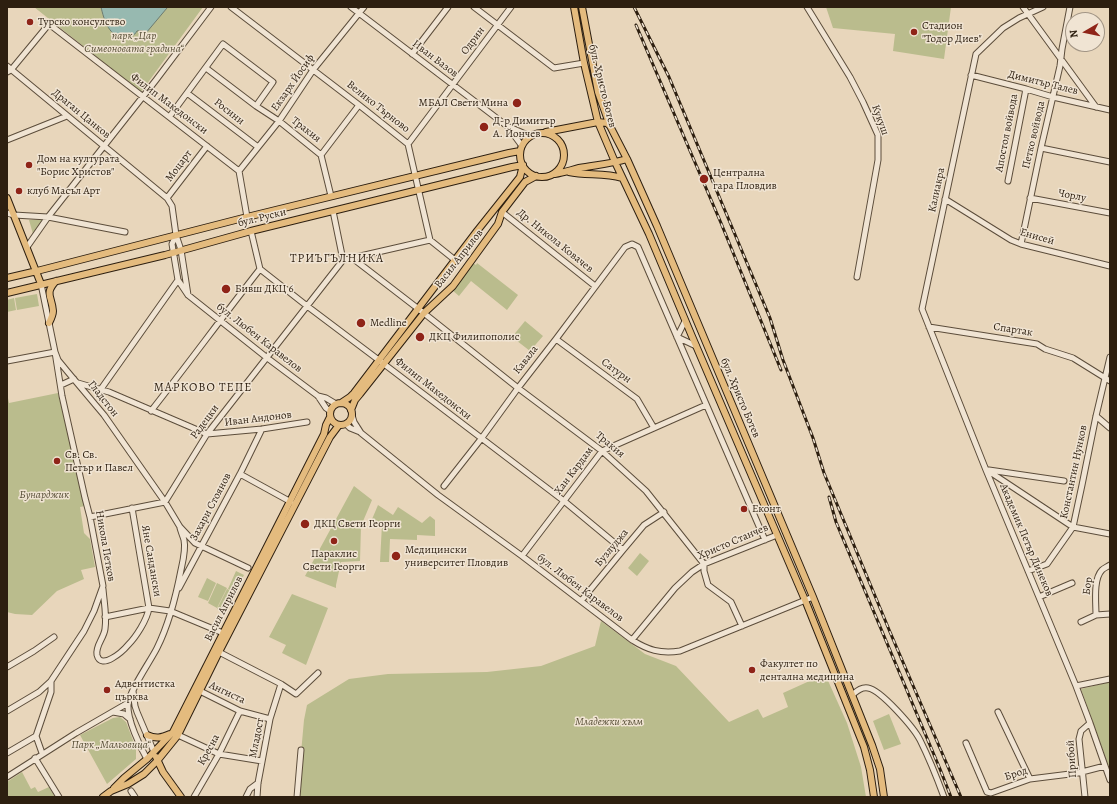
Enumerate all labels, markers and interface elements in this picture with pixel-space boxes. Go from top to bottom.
north arrow [1065,12,1105,52]
place label: Турско консулство [38,15,125,29]
marker: Турско консулство [25,17,35,27]
place label: Стадион "Тодор Диев" [922,19,982,45]
street label: Одрин [458,24,488,58]
marker: Стадион "Тодор Диев" [909,27,919,37]
park label: парк „Цар Симеоновата градина“ [84,29,184,55]
text: N [1066,29,1082,39]
street label: Иван Вазов [409,37,461,81]
street label: бул. Христо Ботев [585,43,619,129]
street label: Екзарх Йосиф [269,52,317,114]
street label: Димитър Талев [1007,68,1079,98]
street label: Филип Македонски [128,71,210,137]
street label: Велико Търново [344,78,412,136]
street label: Драган Цанков [49,86,113,142]
street label: Апостол войвода [993,93,1021,173]
street label: Росини [211,96,247,128]
place label: МБАЛ Свети Мина [419,96,508,110]
marker: МБАЛ Свети Мина [511,97,523,109]
street label: Петко войвода [1020,100,1048,170]
street label: Кукуш [868,103,892,137]
street label: Тракия [289,114,323,146]
place label: Д-р Димитър А. Йончев [493,114,556,140]
marker: Д-р Димитър А. Йончев [478,121,490,133]
street label: Моцарт [163,147,195,185]
place label: Дом на културата "Борис Христов" [37,152,120,178]
marker: Дом на културата "Борис Христов" [24,160,34,170]
place label: Централна гара Пловдив [713,166,777,192]
street label: Калиакра [926,166,948,214]
marker: Централна гара Пловдив [698,173,710,185]
place label: клуб Масъл Арт [27,184,100,198]
marker: клуб Масъл Арт [14,186,24,196]
street label: Чорлу [1057,187,1087,205]
street label: бул. Руски [236,206,288,230]
street label: Др. Никола Ковачев [514,206,596,276]
street label: Енисей [1018,226,1056,248]
street label: Васил Априлов [432,227,486,291]
district label: ТРИЪГЪЛНИКА [290,252,384,266]
place label: Бивш ДКЦ 6 [235,282,294,296]
marker: Бивш ДКЦ 6 [220,283,232,295]
street label: бул. Любен Каравелов [213,300,305,376]
place label: Medline [370,316,407,330]
marker: Medline [355,317,367,329]
street label: Спартак [992,320,1034,340]
place label: ДКЦ Филипополис [429,330,519,344]
marker: ДКЦ Филипополис [414,331,426,343]
street label: Кавала [511,343,541,377]
street label: Филип Македонски [392,355,474,423]
street label: Сатурн [598,356,634,386]
street label: бул. Христо Ботев [717,356,763,440]
street label: Гладстон [85,378,121,420]
district label: МАРКОВО ТЕПЕ [154,381,252,395]
street label: Радецки [188,402,222,442]
street label: Иван Андонов [224,408,292,430]
street label: Константин Нунков [1058,424,1090,520]
street label: Тракия [593,429,627,461]
street label: Хан Кардам [552,445,596,497]
place label: Св. Св. Петър и Павел [65,448,133,474]
marker: Св. Св. Петър и Павел [52,456,62,466]
street label: Захари Стоянов [188,471,234,543]
street label: Академик Петър Динеков [996,482,1056,598]
park label: Бунарджик [19,488,69,502]
place label: Еконт [752,502,781,516]
marker: Еконт [739,504,749,514]
street label: Никола Петков [92,509,118,583]
place label: ДКЦ Свети Георги [314,517,401,531]
marker: ДКЦ Свети Георги [299,518,311,530]
street label: Христо Станчев [696,521,770,563]
street label: Яне Сандански [138,524,164,598]
street label: Бузлуджа [592,526,632,570]
marker: Параклис Свети Георги [329,536,339,546]
place label: Медицински университет Пловдив [405,543,508,569]
place label: Параклис Свети Георги [303,547,365,573]
marker: Медицински университет Пловдив [390,550,402,562]
street label: бул. Любен Каравелов [534,551,626,625]
street label: Васил Априлов [202,574,246,644]
street label: Бор [1080,576,1096,596]
place label: Факултет по дентална медицина [760,657,854,683]
marker: Факултет по дентална медицина [747,665,757,675]
place label: Адвентистка църква [115,677,175,703]
street label: Ангиста [207,679,247,707]
marker: Адвентистка църква [102,685,112,695]
park label: Младежки хълм [575,715,643,729]
street label: Младост [247,717,267,759]
street label: Кресна [195,732,223,768]
park label: Парк „Мальовица“ [71,738,151,752]
street label: Прибой [1064,740,1080,778]
street label: Брод [1003,764,1029,784]

